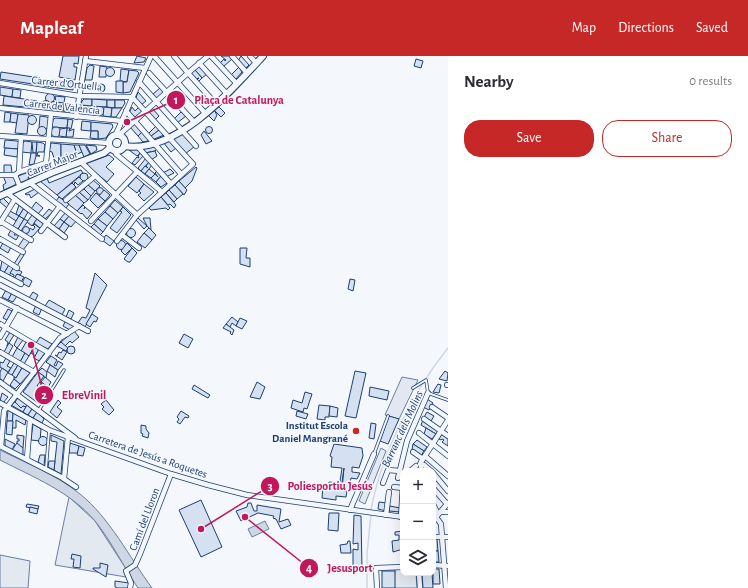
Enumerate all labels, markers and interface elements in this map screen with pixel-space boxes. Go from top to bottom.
text: Mapleaf [20,19,83,38]
text: Map [572,21,596,35]
text: Directions [618,21,674,35]
text: Saved [696,21,728,35]
text: Nearby [464,73,514,90]
street label: Carrer d'Ortuella [31,74,103,93]
text: 0 results [689,75,732,88]
callout: Plaça de Catalunya [166,88,292,112]
text: 1 [174,94,178,106]
text: Plaça de Catalunya [194,94,284,107]
street label: Carrer de València [23,97,101,116]
button: Save [464,120,594,157]
button: Share [602,120,732,157]
street label: Carrer Major [25,148,80,179]
callout: EbreVinil [34,383,115,407]
text: 2 [41,389,47,401]
text: EbreVinil [62,389,106,401]
water label: Barranc dels Molins [379,389,425,469]
place label: Institut Escola Daniel Mangrané [272,420,349,444]
marker: Institut Escola Daniel Mangrané [351,426,361,436]
street label: Carretera de Jesús a Roquetes [87,429,209,480]
map controls [400,468,436,576]
button: + [400,468,436,504]
callout: Poliesportiu Jesús [260,474,381,498]
text: 3 [267,480,273,492]
text: Poliesportiu Jesús [287,480,373,492]
street label: Camí del Lloron [127,486,161,552]
button: − [400,504,436,540]
button: layers [400,540,436,576]
callout: Jesusport [299,556,380,580]
text: 4 [306,562,312,574]
text: Jesusport [327,562,373,574]

